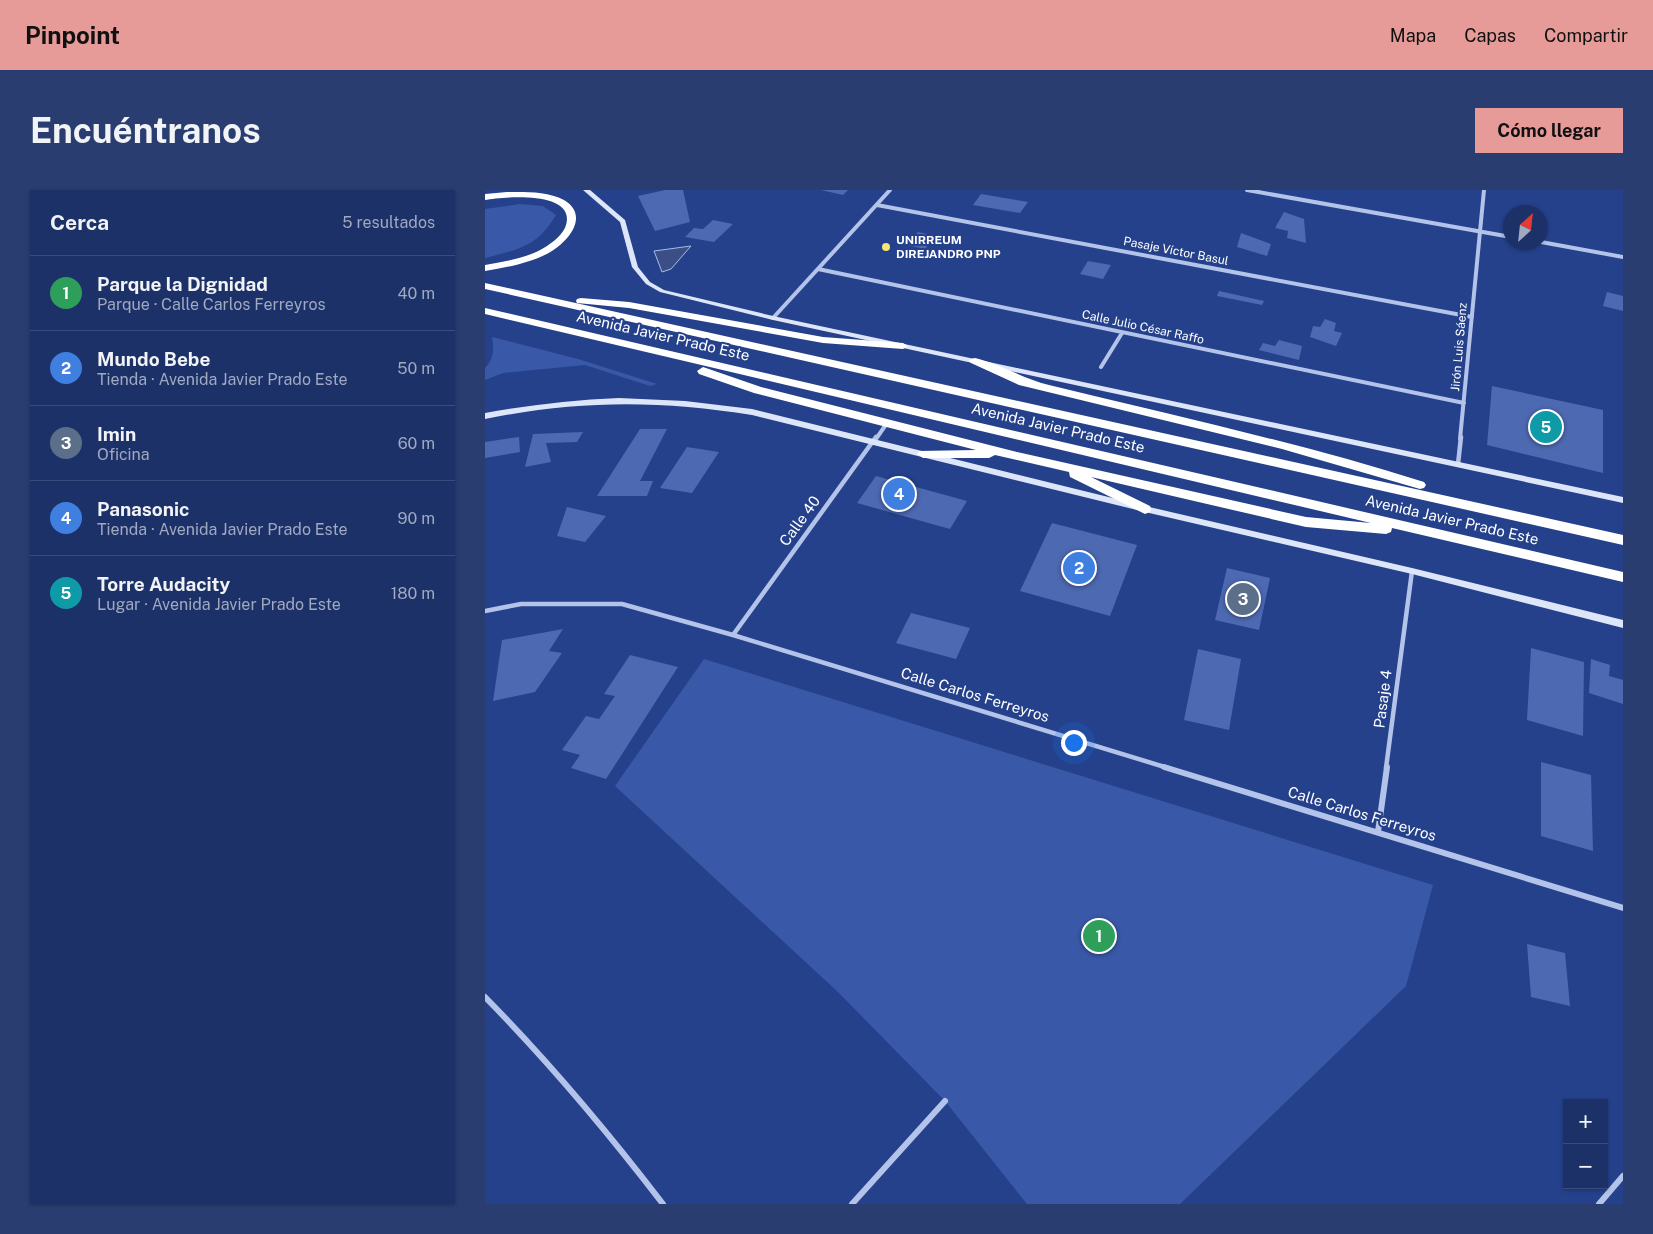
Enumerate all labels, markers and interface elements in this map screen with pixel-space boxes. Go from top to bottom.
text: Pinpoint [25,21,120,49]
text: Mapa [1390,25,1436,46]
text: Capas [1464,25,1516,46]
text: Compartir [1544,25,1628,46]
button: Cómo llegar [1475,108,1623,153]
text: Encuéntranos [30,110,261,151]
north arrow [1503,205,1548,250]
text: Cerca [50,210,109,235]
text: 5 resultados [342,213,435,232]
place label: UNIRREUM DIREJANDRO PNP [896,233,1001,261]
street label: Pasaje Víctor Basul [1122,234,1230,268]
marker: UNIRREUM DIREJANDRO PNP [880,241,892,253]
text: Parque la Dignidad [97,273,268,295]
text: 1 [63,284,69,303]
text: 40 m [397,284,435,303]
text: Parque · Calle Carlos Ferreyros [97,295,326,314]
street label: Jirón Luis Sáenz [1448,302,1470,392]
street label: Avenida Javier Prado Este [575,307,751,364]
street label: Calle Julio César Raffo [1081,307,1206,347]
text: Mundo Bebe [97,348,210,370]
text: 2 [61,359,71,378]
text: 50 m [397,359,435,378]
text: Tienda · Avenida Javier Prado Este [97,370,348,389]
street label: Avenida Javier Prado Este [970,399,1146,456]
pin: 5 [1530,408,1562,446]
text: Imin [97,423,136,445]
text: 3 [61,434,71,453]
text: 60 m [398,434,435,453]
text: Oficina [97,445,150,464]
pin: 4 [883,475,915,513]
street label: Avenida Javier Prado Este [1364,491,1540,548]
street label: Calle 40 [776,492,823,549]
text: Panasonic [97,498,189,520]
text: 4 [61,509,71,528]
text: 90 m [398,509,435,528]
text: Tienda · Avenida Javier Prado Este [97,520,348,539]
pin: 2 [1063,549,1095,587]
text: Torre Audacity [97,573,230,595]
pin: 3 [1227,580,1259,618]
text: 5 [61,584,71,603]
text: 180 m [391,584,435,603]
text: Lugar · Avenida Javier Prado Este [97,595,341,614]
street label: Calle Carlos Ferreyros [899,664,1051,725]
street label: Pasaje 4 [1370,669,1395,729]
your location [1061,730,1087,756]
street label: Calle Carlos Ferreyros [1286,783,1438,844]
pin: 1 [1083,917,1115,955]
map controls [1563,1099,1608,1189]
button: + [1563,1099,1608,1144]
button: − [1563,1144,1608,1189]

